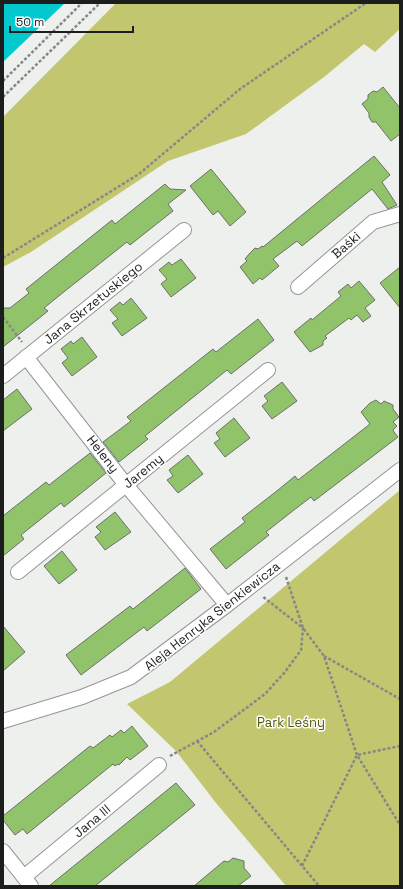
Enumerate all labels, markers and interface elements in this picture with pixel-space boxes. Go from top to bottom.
scale bar [10,8,133,34]
text: 50 m [16,14,44,30]
street label: Baśki [328,228,364,262]
street label: Jana Skrzetuskiego [40,258,146,348]
street label: Heleny [83,432,123,476]
street label: Jaremy [120,450,166,492]
street label: Aleja Henryka Sienkiewicza [141,557,284,674]
park label: Park Leśny [257,714,325,731]
street label: Jana III [70,801,114,841]

